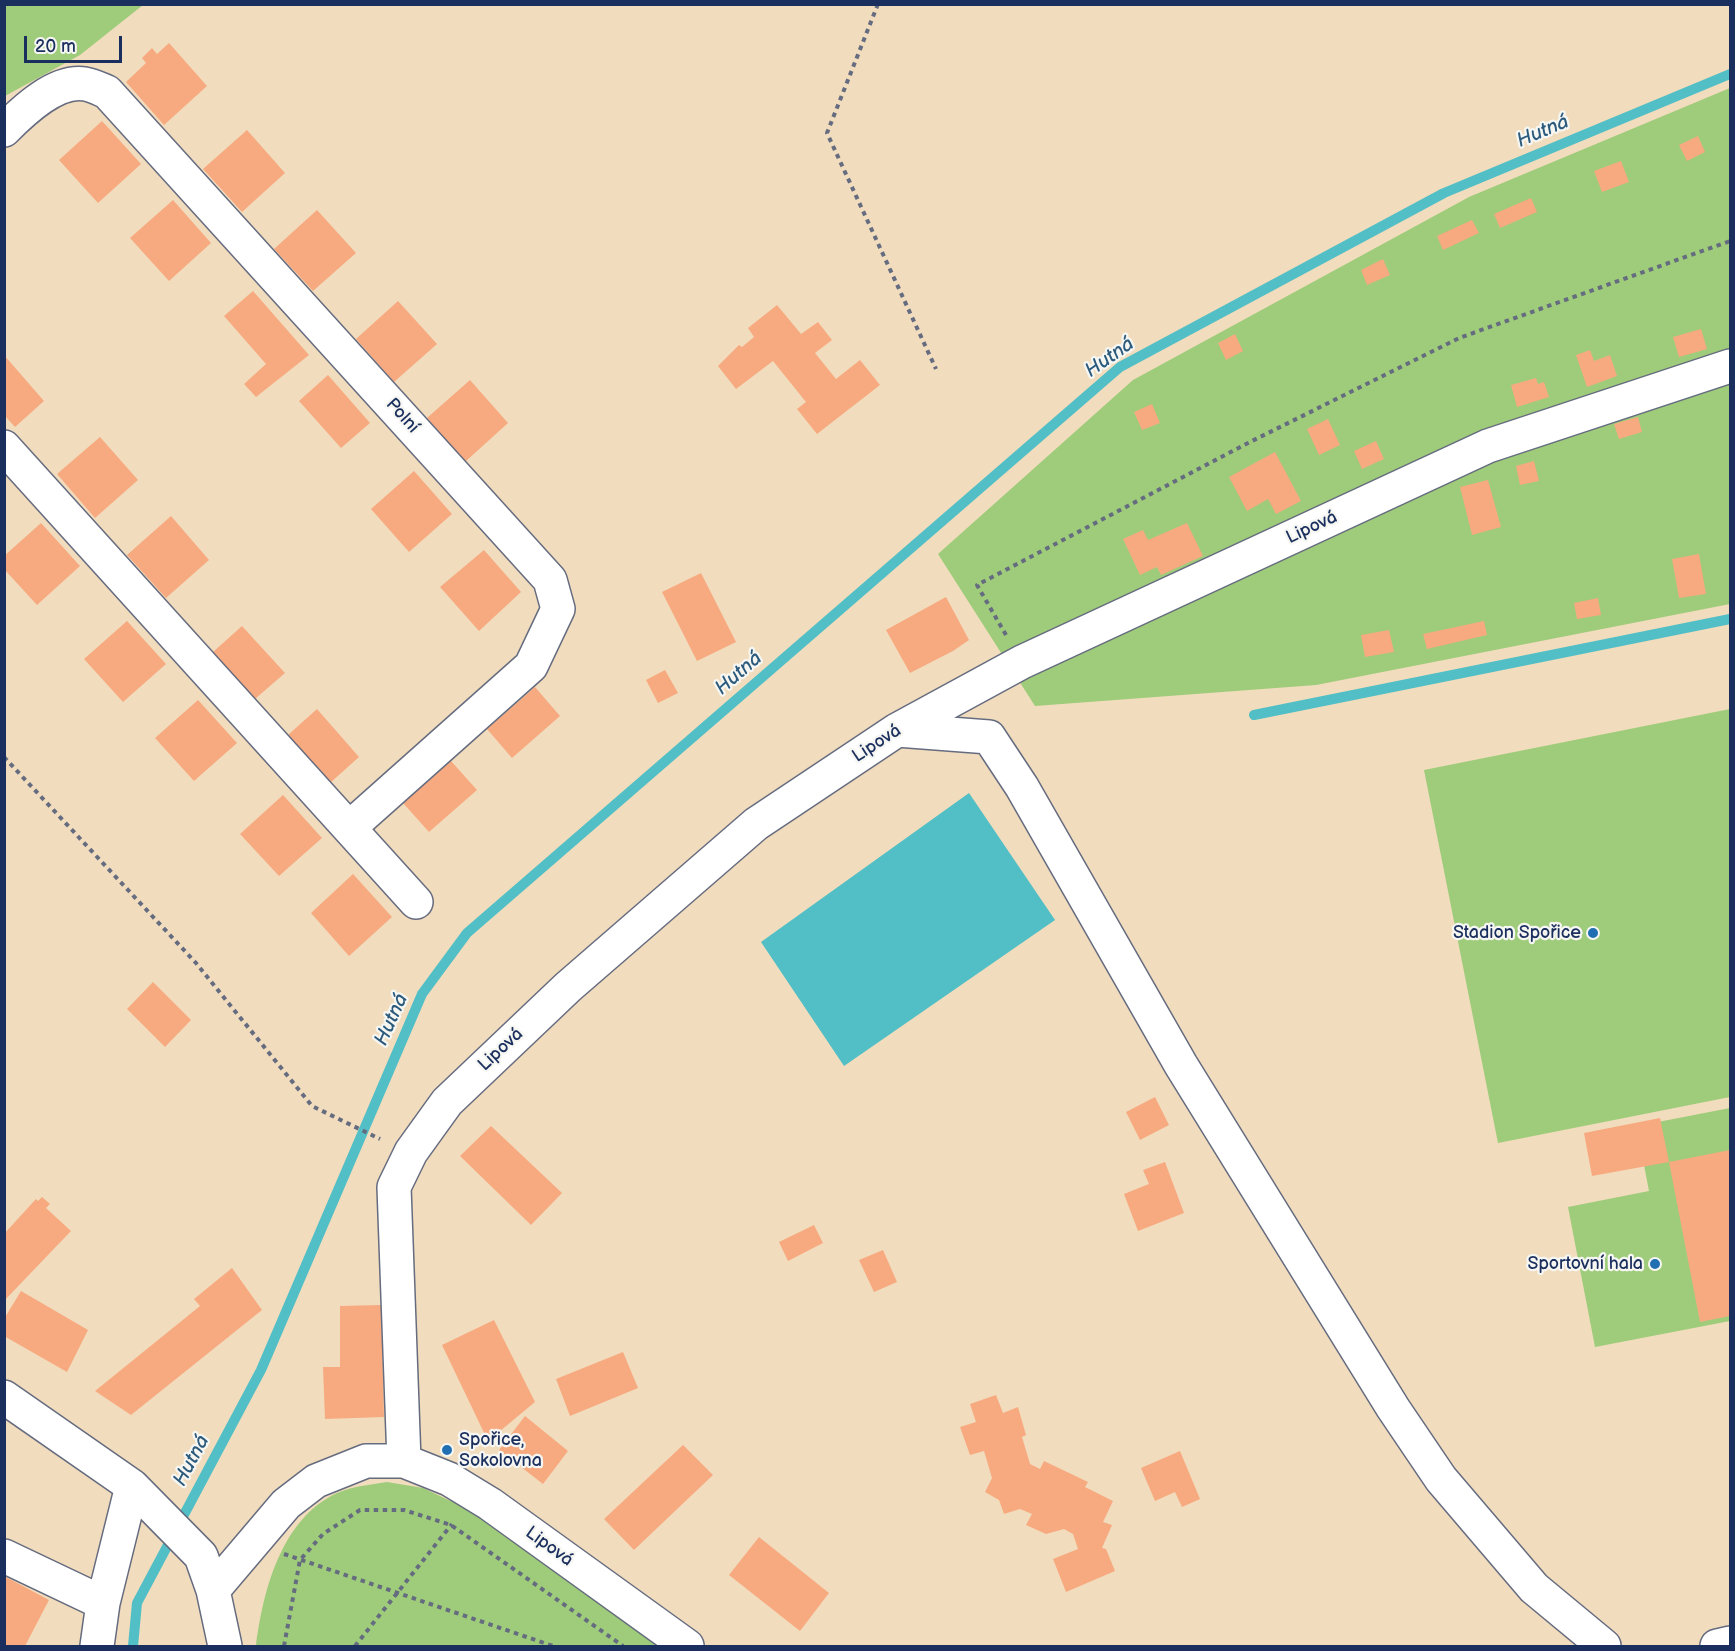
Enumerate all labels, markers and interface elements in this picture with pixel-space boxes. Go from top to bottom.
scale bar [27,24,124,62]
text: 20 m [35,36,76,57]
water label: Hutná [1513,110,1573,154]
water label: Hutná [1081,333,1139,383]
street label: Polní [381,394,423,438]
street label: Lipová [1283,507,1341,549]
water label: Hutná [711,647,767,701]
street label: Lipová [849,720,905,768]
place label: Stadion Spořice [1453,922,1581,944]
marker: Stadion Spořice [1586,926,1600,940]
water label: Hutná [370,990,414,1050]
street label: Lipová [474,1024,528,1076]
place label: Sportovní hala [1528,1253,1643,1275]
marker: Sportovní hala [1648,1257,1662,1271]
place label: Spořice, Sokolovna [459,1429,542,1472]
water label: Hutná [169,1431,215,1491]
marker: Spořice, Sokolovna [440,1443,454,1457]
street label: Lipová [521,1522,577,1572]

